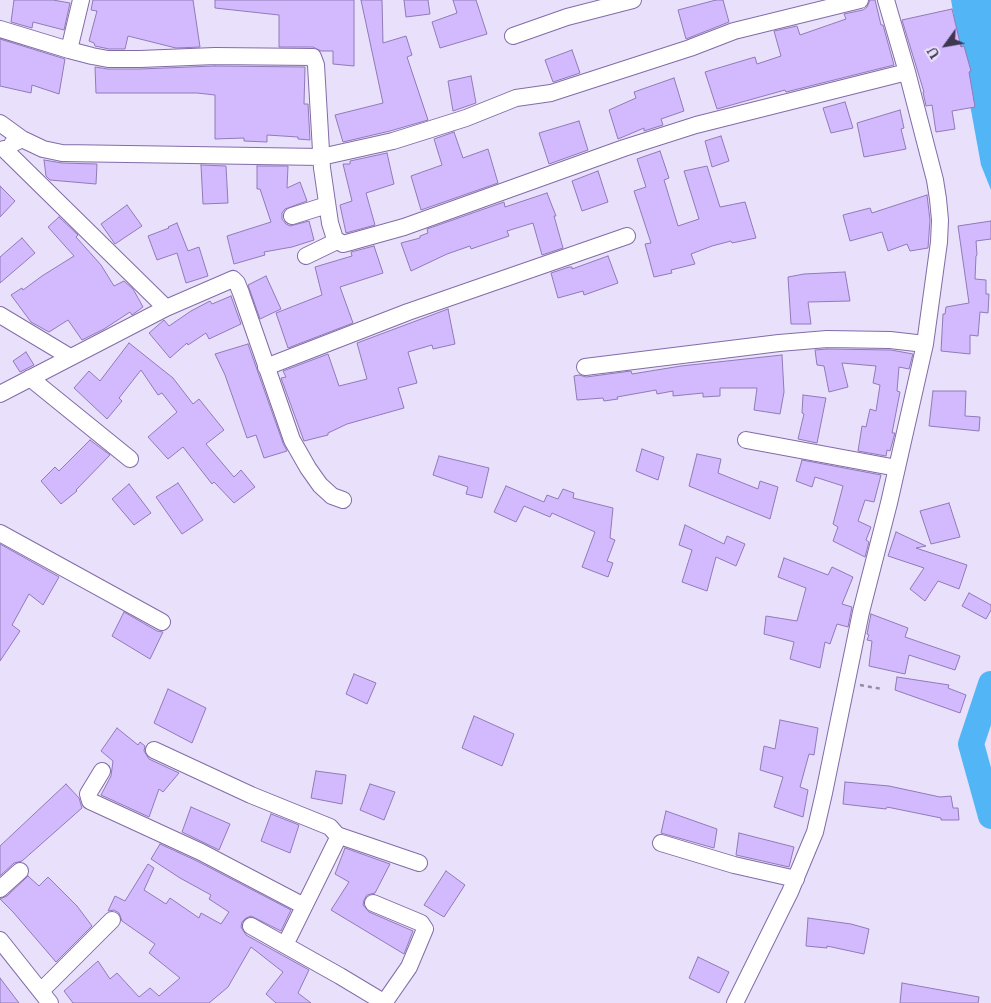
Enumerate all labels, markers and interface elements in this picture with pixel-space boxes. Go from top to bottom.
north arrow [921,20,971,70]
text: U [923,44,944,62]

